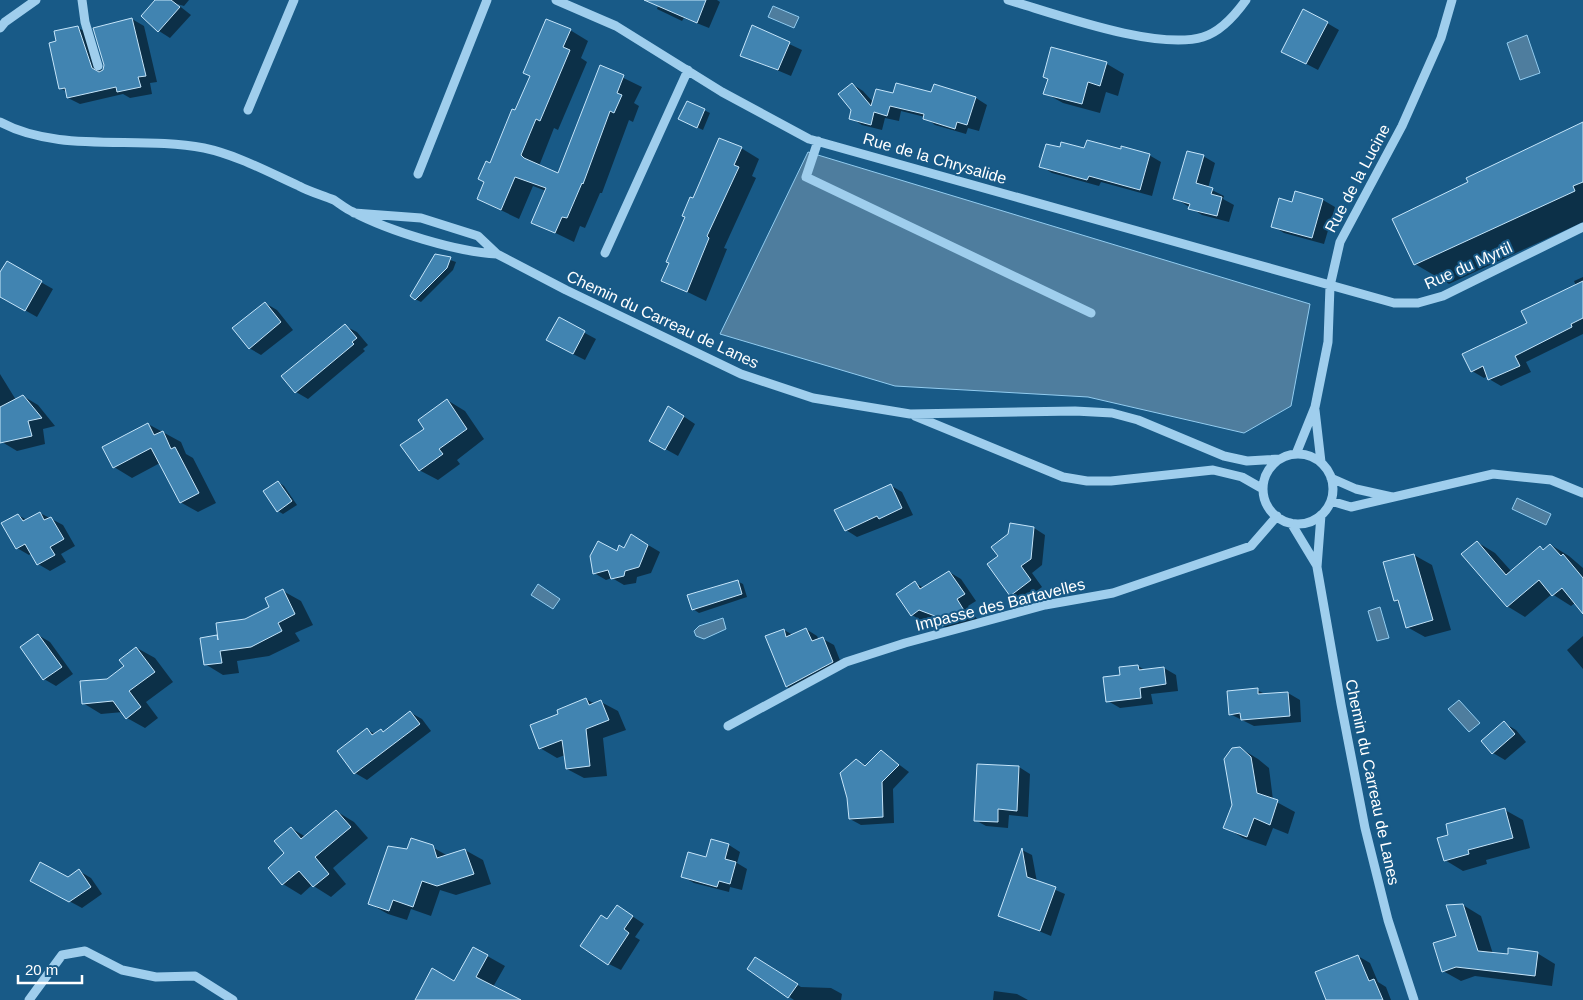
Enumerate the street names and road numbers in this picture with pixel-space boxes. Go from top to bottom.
street label: Rue de la Lucine [1322,121,1393,235]
street label: Rue de la Chrysalide [861,130,1009,187]
street label: Rue du Myrtil [1422,239,1515,292]
street label: Chemin du Carreau de Lanes [564,267,762,372]
street label: Impasse des Bartavelles [913,575,1087,634]
street label: Chemin du Carreau de Lanes [1342,678,1403,887]

